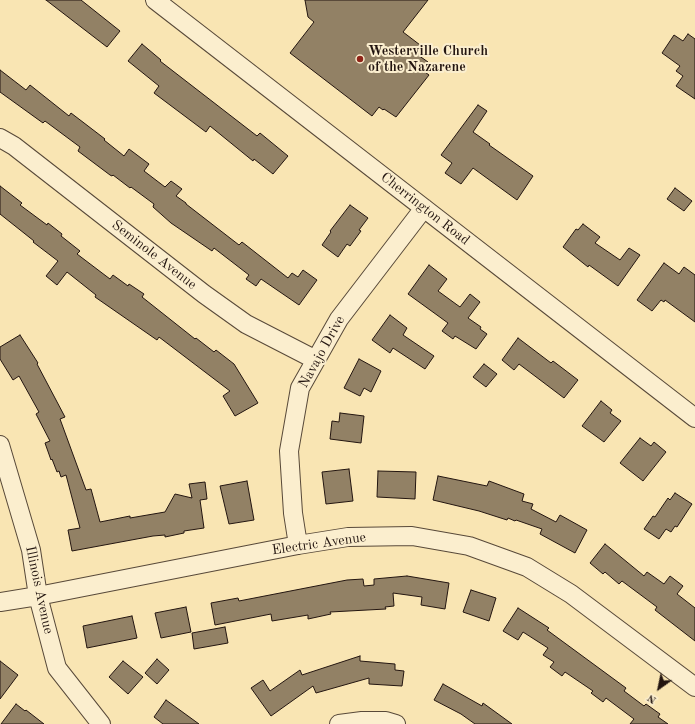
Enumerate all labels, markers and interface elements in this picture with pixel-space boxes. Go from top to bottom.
place label: Westerville Church of the Nazarene [368,43,488,76]
marker: Westerville Church of the Nazarene [355,54,365,64]
street label: Cherrington Road [377,169,473,249]
street label: Seminole Avenue [108,217,200,293]
street label: Navajo Drive [295,313,349,391]
street label: Electric Avenue [271,529,367,559]
street label: Illinois Avenue [21,544,57,636]
north arrow [639,668,679,708]
text: N [646,692,659,705]

